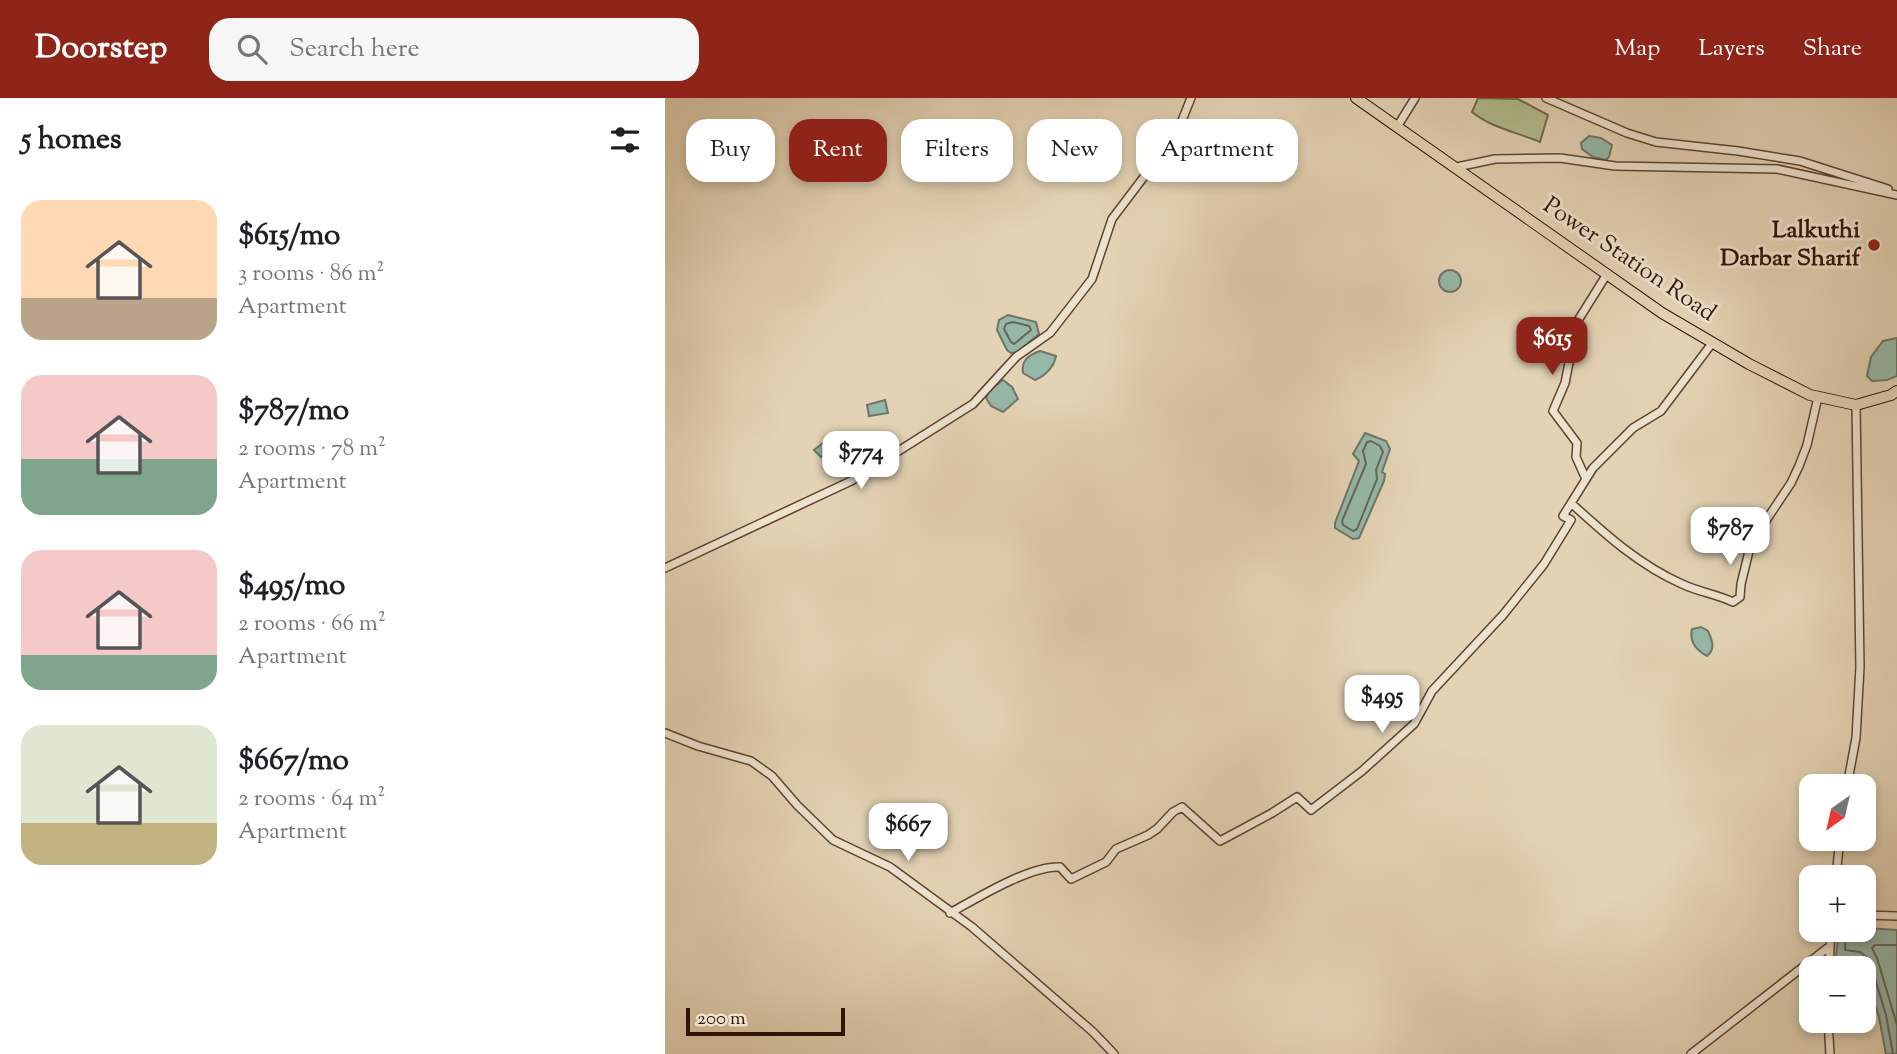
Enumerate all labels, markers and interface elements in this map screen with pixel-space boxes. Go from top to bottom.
search box [209,18,699,81]
text: Doorstep [35,25,167,73]
icon: search [233,30,271,68]
text: Search here [289,31,420,68]
text: Map [1614,32,1660,66]
text: Layers [1698,32,1765,66]
text: Share [1803,32,1862,66]
text: 5 homes [21,119,122,162]
chip: Buy [686,119,775,182]
chip: Rent [789,119,887,182]
chip: Filters [901,119,1013,182]
chip: New [1027,119,1122,182]
chip: Apartment [1136,119,1298,182]
icon: filters [606,121,644,159]
street label: Power Station Road [1536,189,1723,331]
place label: Lalkuthi Darbar Sharif [1720,214,1862,276]
text: $615/mo [238,215,340,258]
icon: home [77,228,161,312]
marker: Lalkuthi Darbar Sharif [1866,237,1882,253]
text: 3 rooms · 86 m² [238,258,384,291]
text: Apartment [238,291,347,324]
pin: $615 [1511,317,1593,377]
text: $615 [1532,323,1572,356]
text: $787/mo [238,390,349,433]
icon: home [77,403,161,487]
pin: $774 [820,432,902,491]
text: 2 rooms · 78 m² [238,433,386,466]
text: $774 [838,437,884,470]
text: Apartment [238,466,347,499]
pin: $787 [1689,508,1771,567]
text: $787 [1707,513,1753,546]
text: $495/mo [238,565,345,608]
icon: home [77,578,161,662]
text: 2 rooms · 66 m² [238,608,386,641]
text: Apartment [238,641,347,674]
pin: $495 [1341,676,1423,735]
text: $495 [1361,681,1403,714]
text: $667/mo [238,740,349,783]
icon: home [77,753,161,837]
north arrow [1799,774,1876,850]
map controls [1799,774,1876,1033]
text: 2 rooms · 64 m² [238,783,385,816]
pin: $667 [867,804,949,863]
text: $667 [885,809,931,842]
text: Apartment [238,816,347,849]
button: + [1799,865,1876,942]
button: − [1799,956,1876,1033]
scale bar [686,1005,845,1037]
text: 200 m [697,1006,746,1033]

